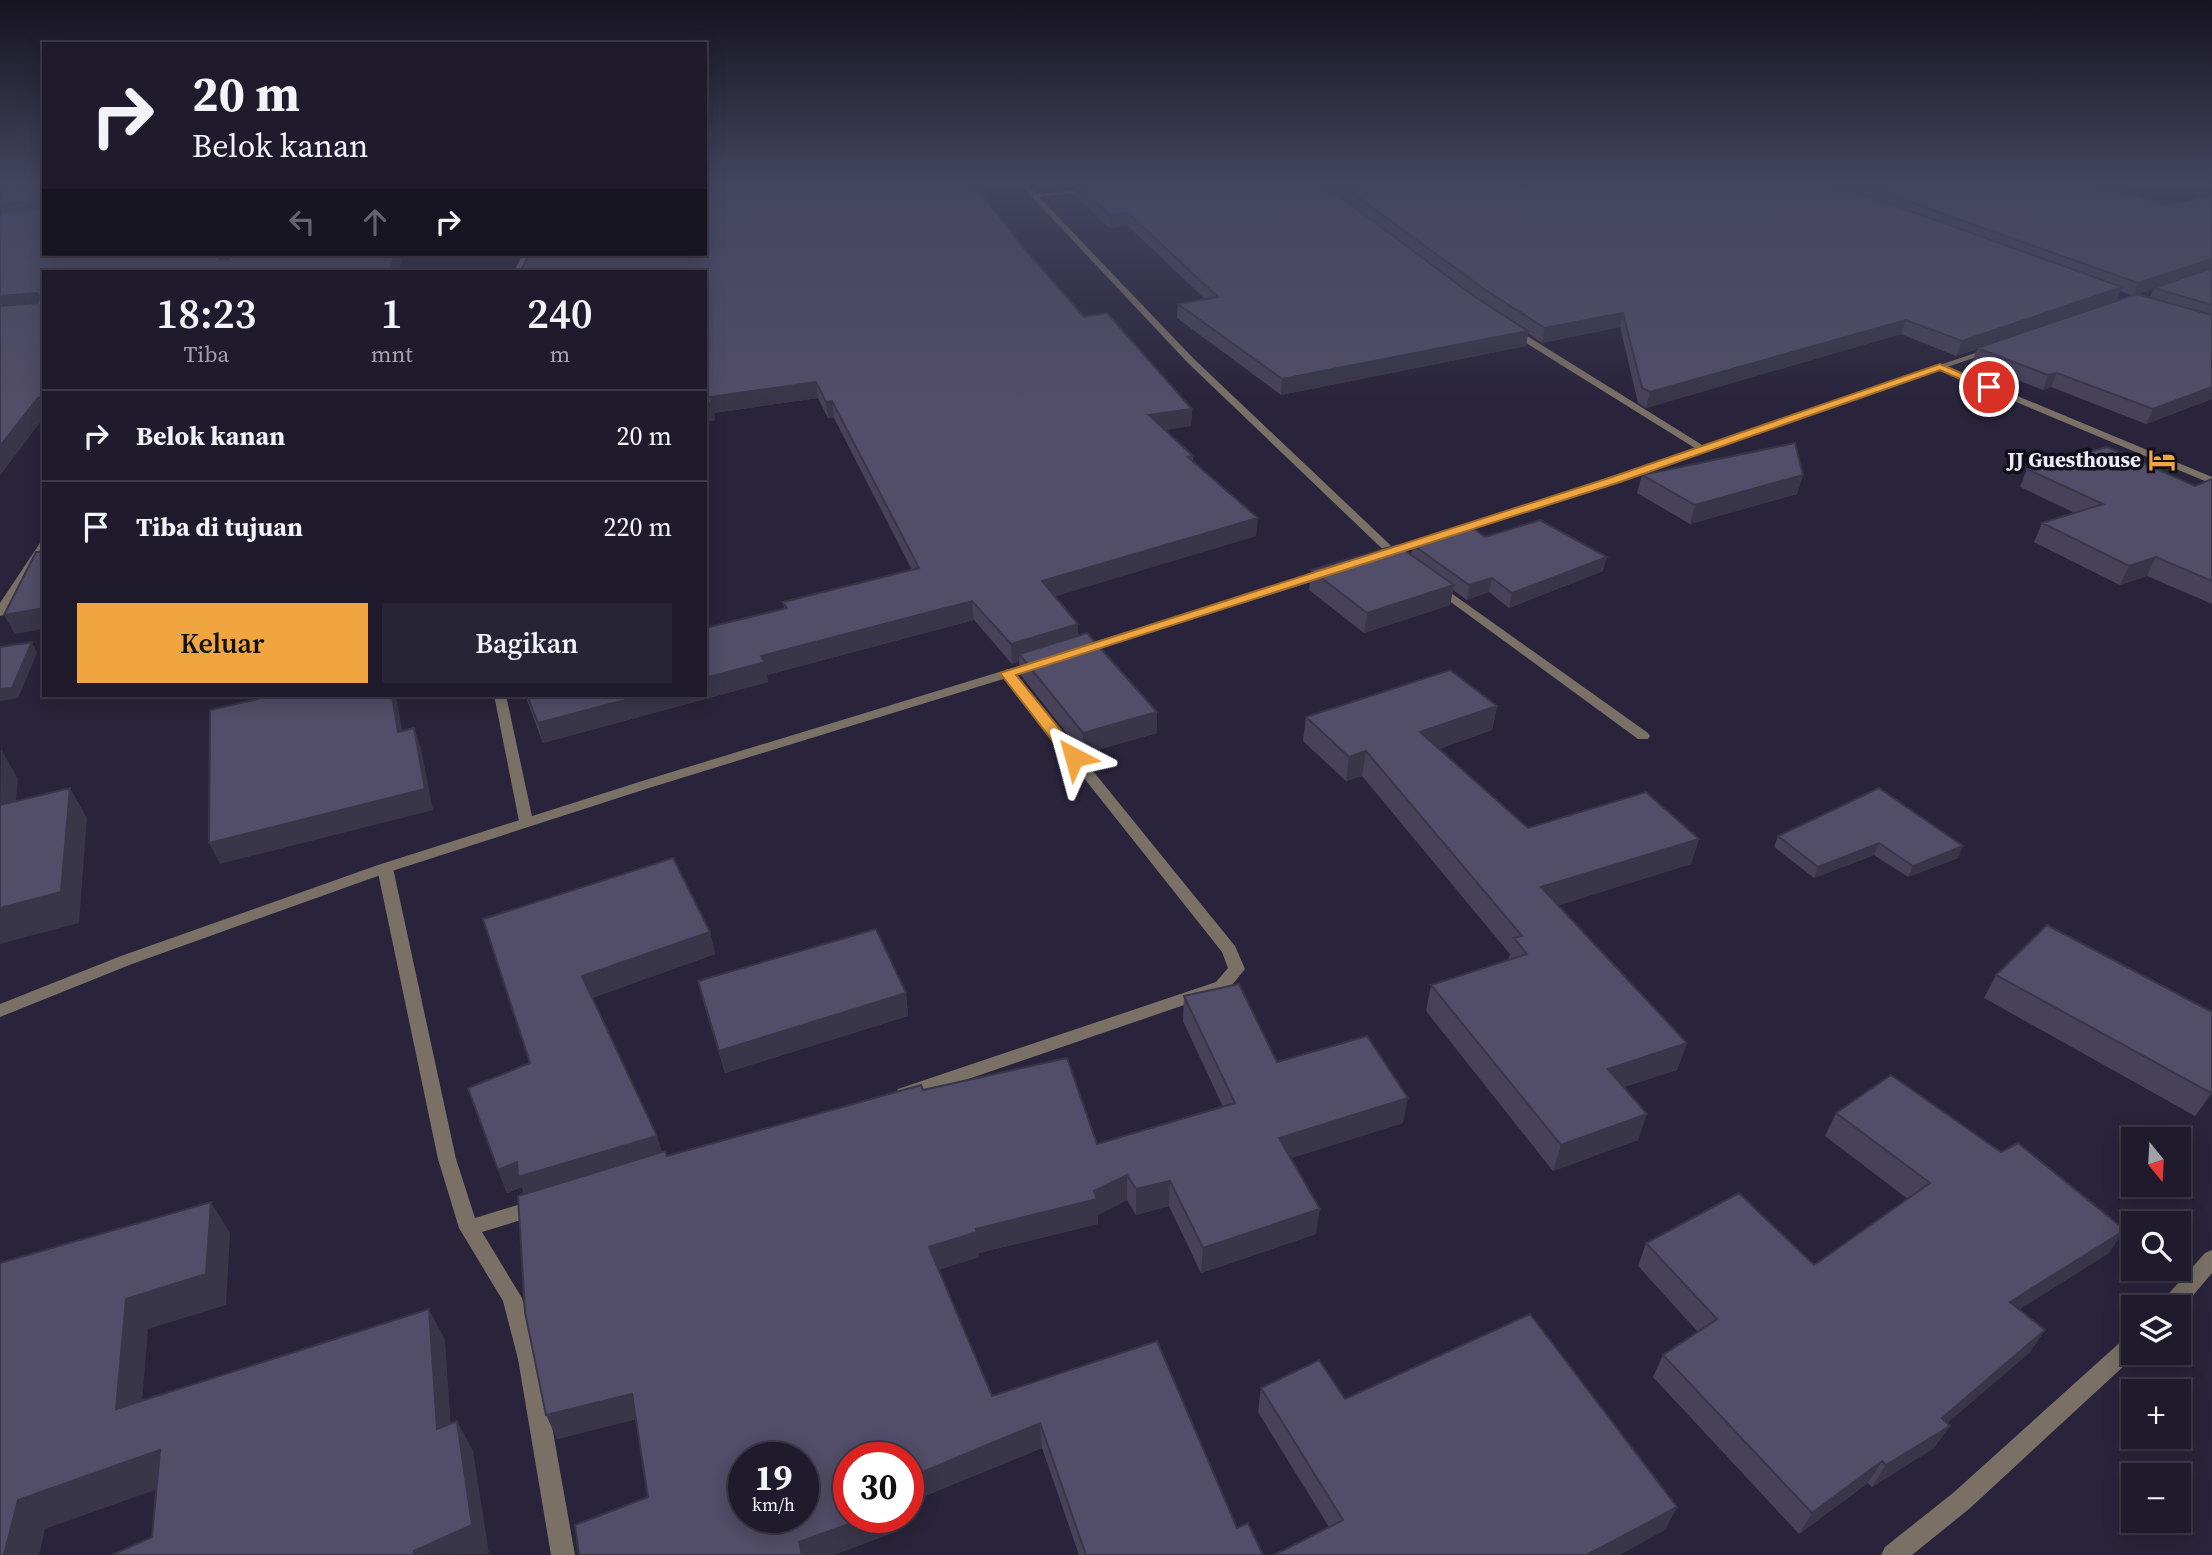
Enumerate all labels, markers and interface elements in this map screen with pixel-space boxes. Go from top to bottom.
text: 20 m [192,60,300,127]
icon: right [77,70,168,161]
text: Belok kanan [192,124,368,168]
icon: left [283,203,321,241]
icon: ahead [356,203,394,241]
icon: right [429,203,467,241]
text: 18:23 [156,284,256,342]
text: 1 [381,284,403,342]
text: 240 [527,284,593,342]
text: Tiba [183,338,229,370]
text: mnt [371,338,413,370]
text: m [549,338,570,370]
pin [1959,357,2019,417]
icon: arrive [1970,368,2008,406]
icon: right [77,417,115,455]
text: Belok kanan [136,418,285,454]
text: 20 m [617,418,672,454]
place label: JJ Guesthouse [2005,445,2141,474]
hotel icon: JJ Guesthouse [2147,445,2177,475]
icon: arrive [77,508,115,546]
text: Tiba di tujuan [136,509,303,545]
text: 220 m [604,509,672,545]
button: Keluar [77,603,368,683]
button: Bagikan [382,603,672,683]
position arrow [1037,720,1111,794]
north arrow [2121,1127,2191,1197]
map controls [2121,1127,2191,1533]
button: search [2121,1211,2191,1281]
button: layers [2121,1295,2191,1365]
button: + [2121,1379,2191,1449]
speed limit sign: 30 [833,1442,924,1533]
text: 19 [755,1454,792,1502]
button: − [2121,1463,2191,1533]
text: km/h [752,1492,795,1517]

